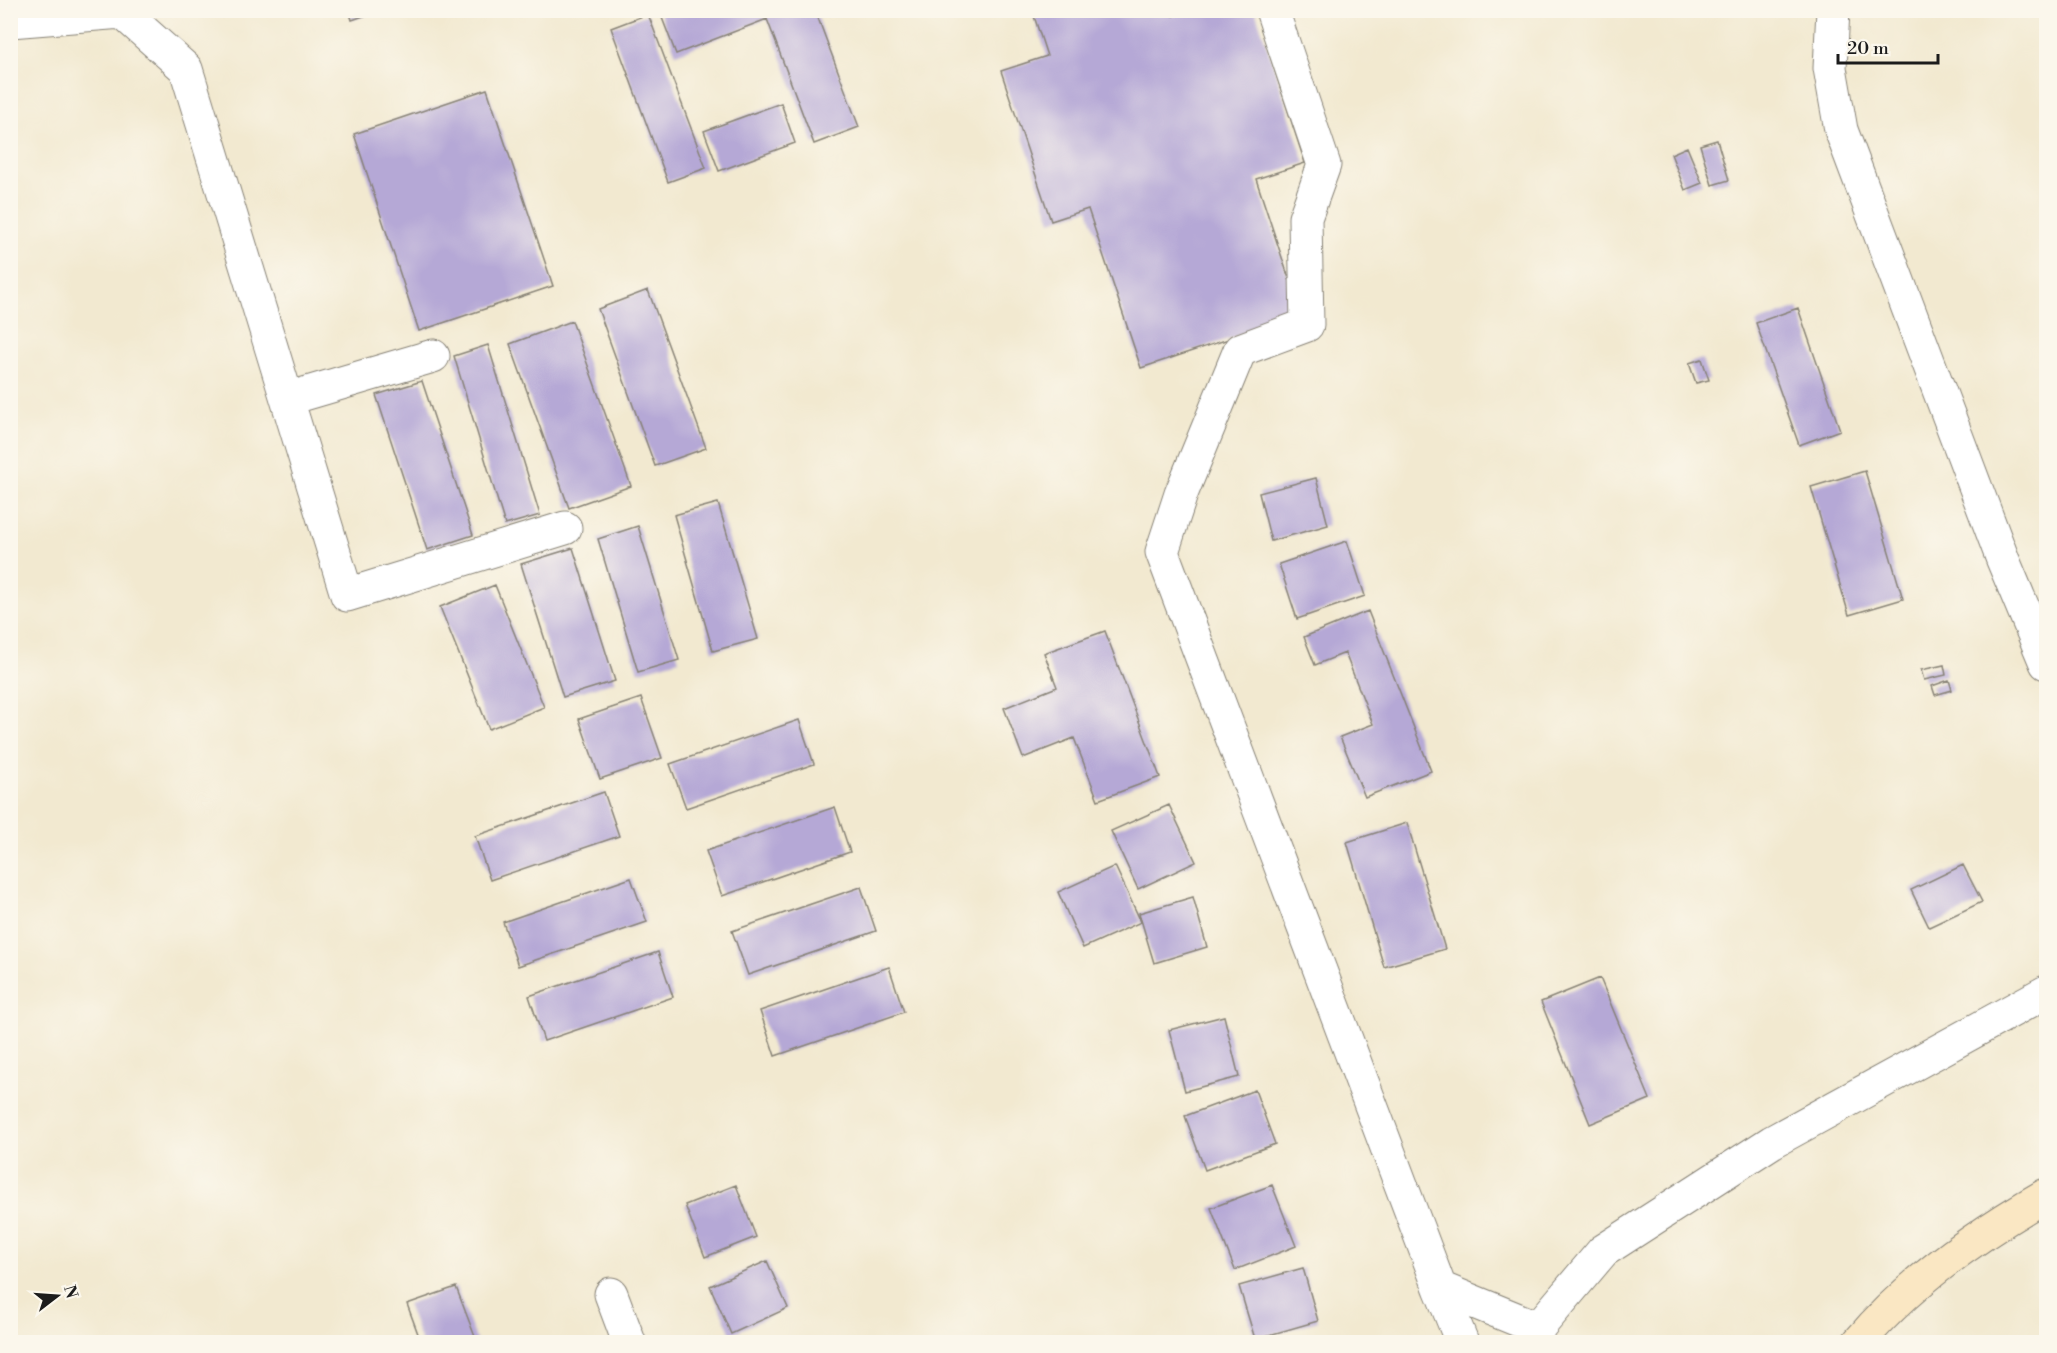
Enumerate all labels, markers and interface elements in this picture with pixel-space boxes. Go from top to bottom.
scale bar [1838,27,1938,65]
text: 20 m [1847,37,1889,60]
north arrow [27,1266,87,1326]
text: N [59,1283,82,1301]

